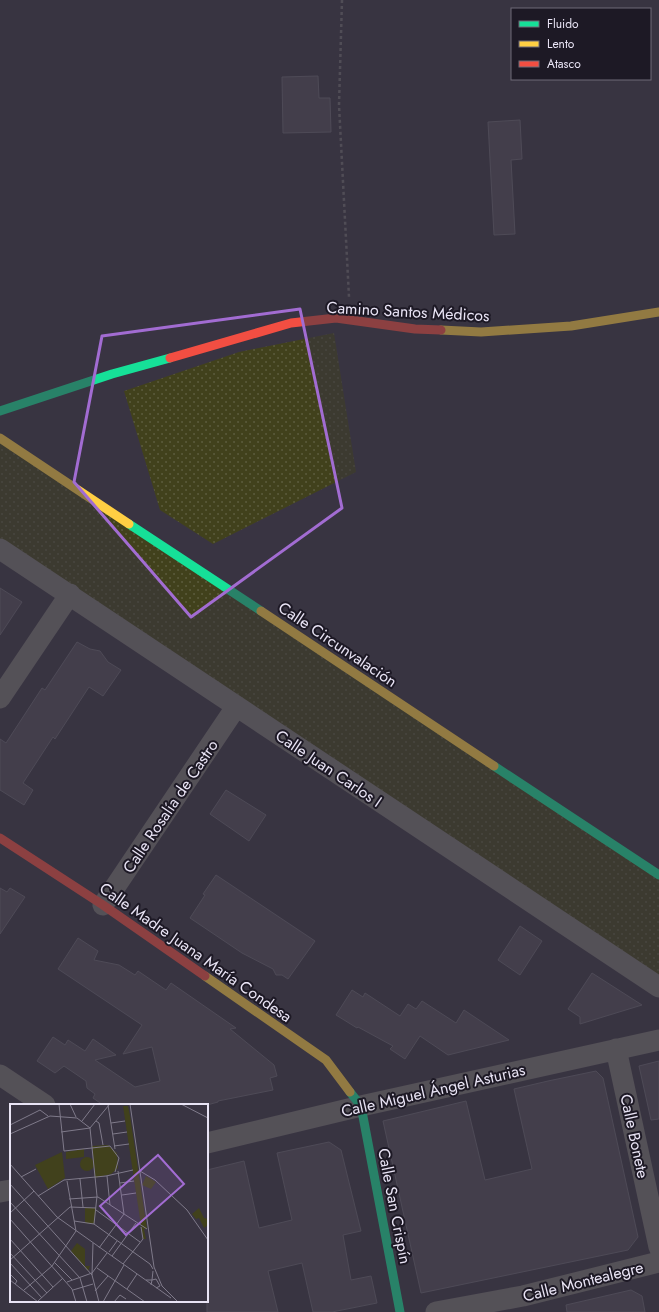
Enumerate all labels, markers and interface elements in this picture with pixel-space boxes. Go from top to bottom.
legend [511,8,651,80]
text: Fluido [547,15,579,33]
text: Lento [547,35,575,53]
text: Atasco [547,55,581,73]
street label: Camino Santos Médicos [326,296,490,327]
street label: Calle Circunvalación [274,596,402,693]
street label: Calle Juan Carlos I [271,724,387,813]
street label: Calle Rosalía de Castro [117,735,224,878]
street label: Calle Madre Juana María Condesa [95,877,297,1028]
street label: Calle Miguel Ángel Asturias [339,1058,527,1123]
street label: Calle Bonete [614,1092,655,1180]
inset map [10,1104,208,1302]
street label: Calle San Crispín [372,1146,417,1266]
street label: Calle Montealegre [520,1255,646,1308]

